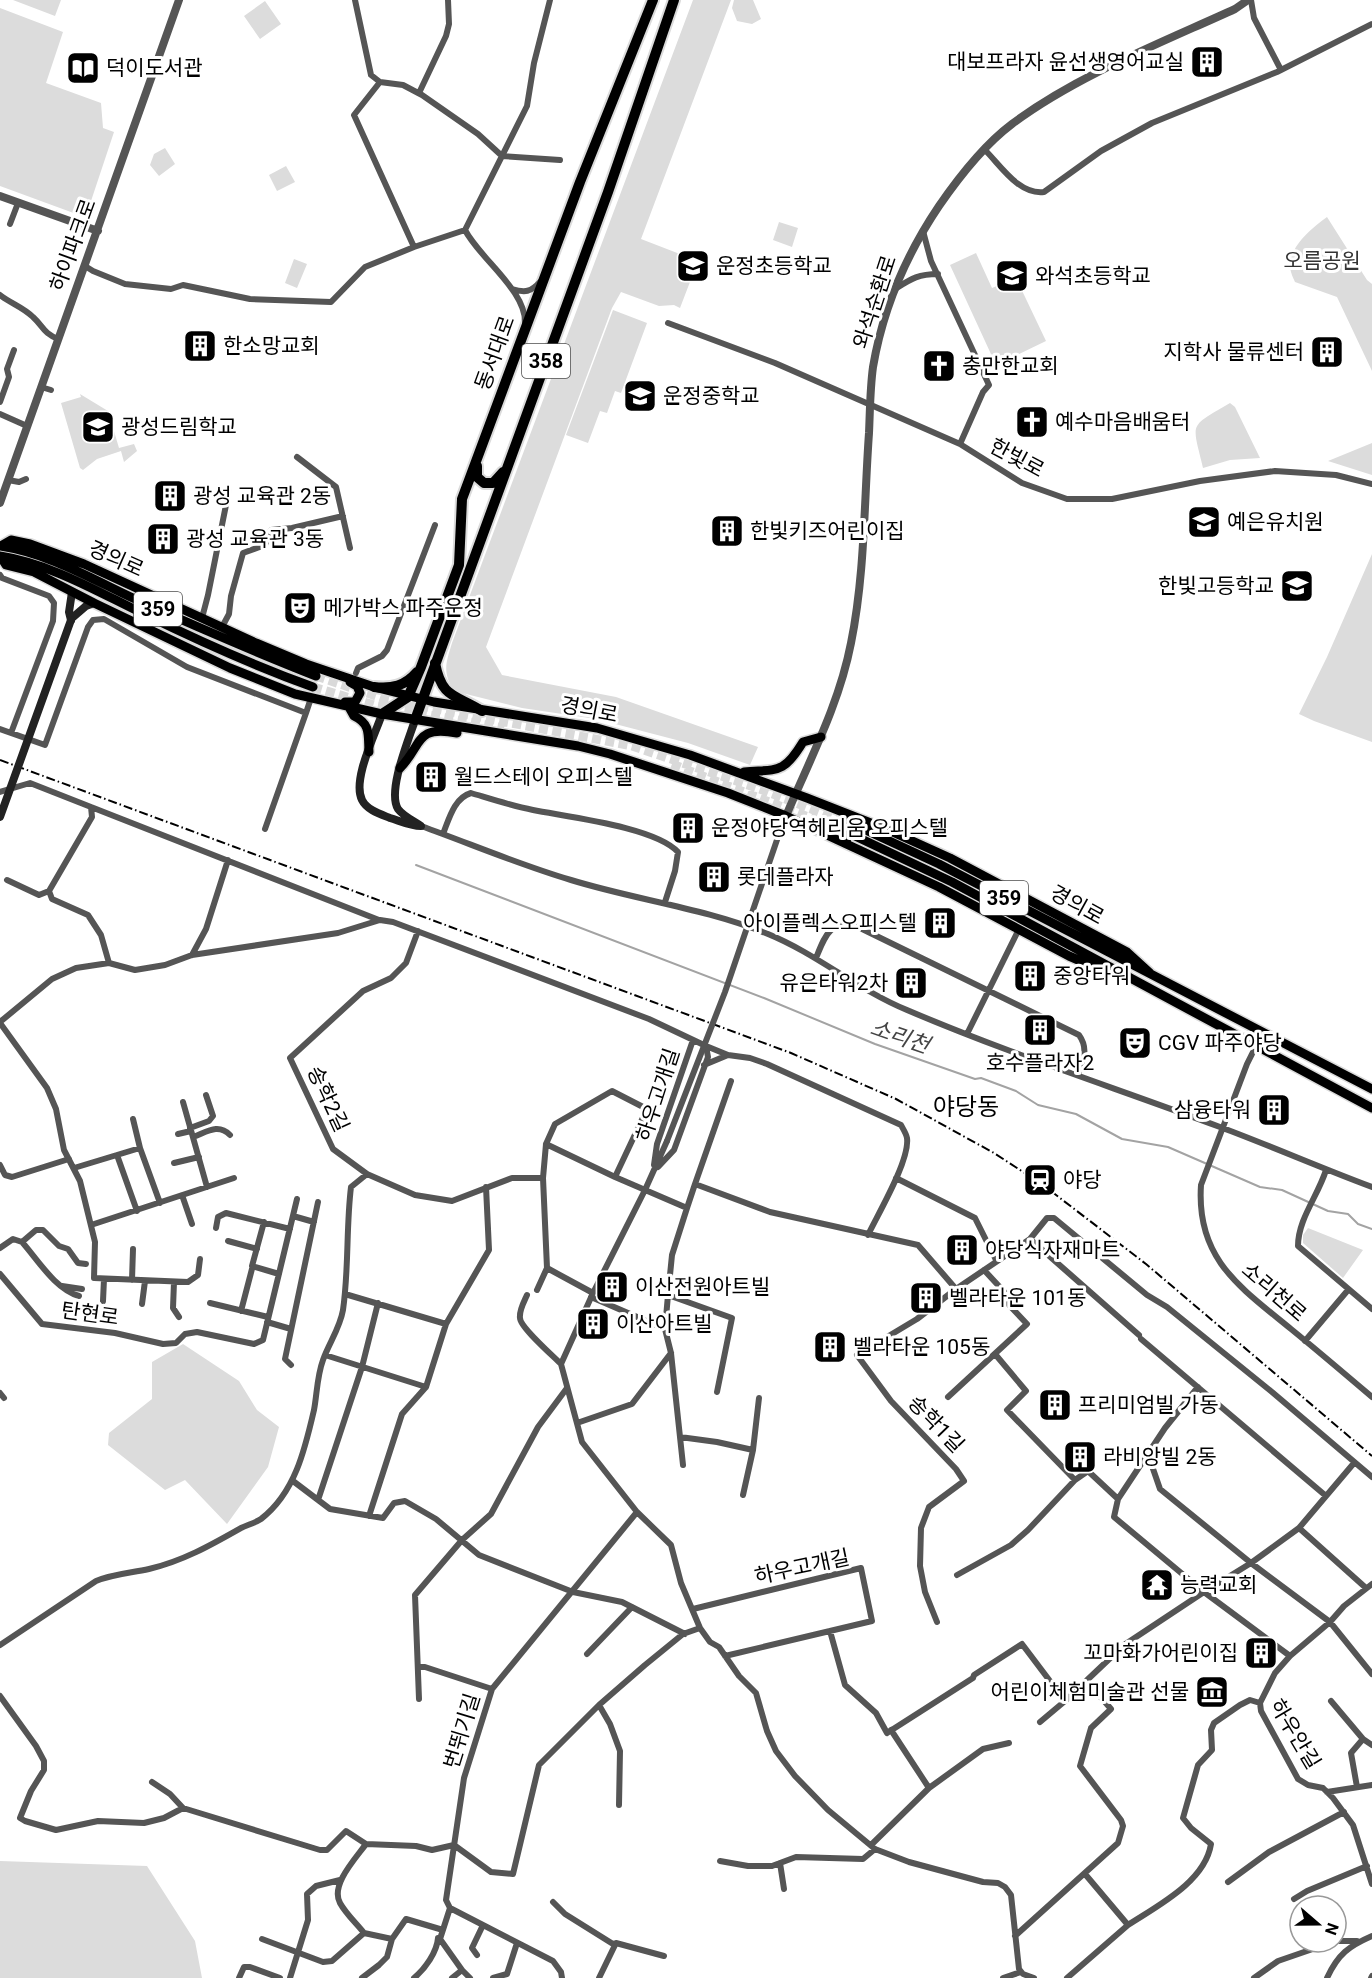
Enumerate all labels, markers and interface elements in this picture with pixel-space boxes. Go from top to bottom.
building icon: 대보프라자 윤선생영어교실 [1189,44,1225,80]
library icon: 덕이도서관 [65,50,101,86]
place label: 대보프라자 윤선생영어교실 [947,50,1184,74]
place label: 덕이도서관 [106,56,203,80]
street label: 하이파크로 [45,196,101,294]
school or university icon: 운정초등학교 [675,248,711,284]
park label: 오름공원 [1283,249,1361,273]
street label: 와석순환로 [849,252,901,352]
place label: 운정초등학교 [716,254,832,278]
school or university icon: 와석초등학교 [994,258,1030,294]
place label: 와석초등학교 [1035,264,1151,288]
street label: 동서대로 [471,313,519,393]
building icon: 한소망교회 [182,328,218,364]
place label: 한소망교회 [223,334,320,358]
building icon: 지학사 물류센터 [1309,334,1345,370]
place label: 지학사 물류센터 [1164,340,1304,364]
road number: 358 [522,344,570,378]
church icon: 충만한교회 [921,348,957,384]
place label: 충만한교회 [962,354,1059,378]
school or university icon: 운정중학교 [622,378,658,414]
place label: 운정중학교 [663,384,760,408]
church icon: 예수마음배움터 [1014,404,1050,440]
school or university icon: 광성드림학교 [80,409,116,445]
place label: 예수마음배움터 [1055,410,1190,434]
place label: 광성드림학교 [121,415,237,439]
street label: 한빛로 [986,434,1048,482]
building icon: 광성 교육관 2동 [152,478,188,514]
place label: 광성 교육관 2동 [193,484,331,508]
school or university icon: 예은유치원 [1186,504,1222,540]
place label: 예은유치원 [1227,510,1324,534]
building icon: 한빛키즈어린이집 [709,513,745,549]
place label: 한빛키즈어린이집 [750,519,905,543]
building icon: 광성 교육관 3동 [145,521,181,557]
place label: 광성 교육관 3동 [186,527,324,551]
street label: 경의로 [85,536,147,582]
school or university icon: 한빛고등학교 [1279,568,1315,604]
place label: 한빛고등학교 [1158,574,1274,598]
theatre icon: 메가박스 파주운정 [282,590,318,626]
road number: 359 [134,592,182,626]
place label: 메가박스 파주운정 [323,596,483,620]
street label: 경의로 [558,693,620,727]
building icon: 월드스테이 오피스텔 [413,759,449,795]
place label: 월드스테이 오피스텔 [454,765,633,789]
building icon: 운정야당역헤리움 오피스텔 [670,810,706,846]
place label: 운정야당역헤리움 오피스텔 [711,816,948,840]
building icon: 롯데플라자 [696,859,732,895]
place label: 롯데플라자 [737,865,834,889]
street label: 경의로 [1046,880,1108,930]
road number: 359 [980,881,1028,915]
building icon: 아이플렉스오피스텔 [922,905,958,941]
place label: 아이플렉스오피스텔 [743,911,917,935]
building icon: 중앙타워 [1012,958,1048,994]
place label: 중앙타워 [1053,964,1130,988]
building icon: 유은타워2차 [893,965,929,1001]
place label: 유은타워2차 [780,971,888,995]
building icon: 호수플라자2 [1022,1012,1058,1048]
water label: 소리천 [867,1015,935,1059]
theatre icon: CGV 파주야당 [1117,1025,1153,1061]
place label: CGV 파주야당 [1158,1031,1282,1055]
street label: 하우고개길 [632,1045,684,1145]
place label: 호수플라자2 [986,1051,1094,1075]
street label: 송학2길 [302,1062,354,1136]
building icon: 삼융타워 [1256,1092,1292,1128]
district label: 야당동 [933,1093,999,1121]
place label: 삼융타워 [1174,1098,1251,1122]
station icon: 야당 [1022,1162,1058,1198]
place label: 야당 [1063,1168,1102,1192]
building icon: 야당식자재마트 [944,1232,980,1268]
place label: 야당식자재마트 [985,1238,1120,1262]
street label: 소리천로 [1237,1258,1311,1326]
building icon: 이산전원아트빌 [594,1269,630,1305]
place label: 이산전원아트빌 [635,1275,770,1299]
building icon: 벨라타운 101동 [908,1280,944,1316]
place label: 벨라타운 101동 [949,1286,1086,1310]
street label: 탄현로 [60,1298,120,1330]
building icon: 이산아트빌 [575,1306,611,1342]
place label: 이산아트빌 [616,1312,713,1336]
building icon: 벨라타운 105동 [812,1329,848,1365]
place label: 벨라타운 105동 [853,1335,990,1359]
building icon: 프리미엄빌 가동 [1037,1387,1073,1423]
street label: 송학1길 [903,1391,969,1457]
place label: 프리미엄빌 가동 [1078,1393,1218,1417]
building icon: 라비앙빌 2동 [1062,1439,1098,1475]
place label: 라비앙빌 2동 [1103,1445,1217,1469]
street label: 하우고개길 [752,1545,852,1589]
temple icon: 능력교회 [1139,1567,1175,1603]
place label: 능력교회 [1180,1573,1257,1597]
building icon: 꼬마화가어린이집 [1243,1635,1279,1671]
place label: 꼬마화가어린이집 [1083,1641,1238,1665]
museum icon: 어린이체험미술관 선물 [1194,1674,1230,1710]
place label: 어린이체험미술관 선물 [991,1680,1189,1704]
street label: 번뛰기길 [439,1691,485,1771]
street label: 하우안길 [1265,1695,1325,1773]
north arrow [1288,1894,1348,1954]
text: N [1321,1920,1342,1938]

